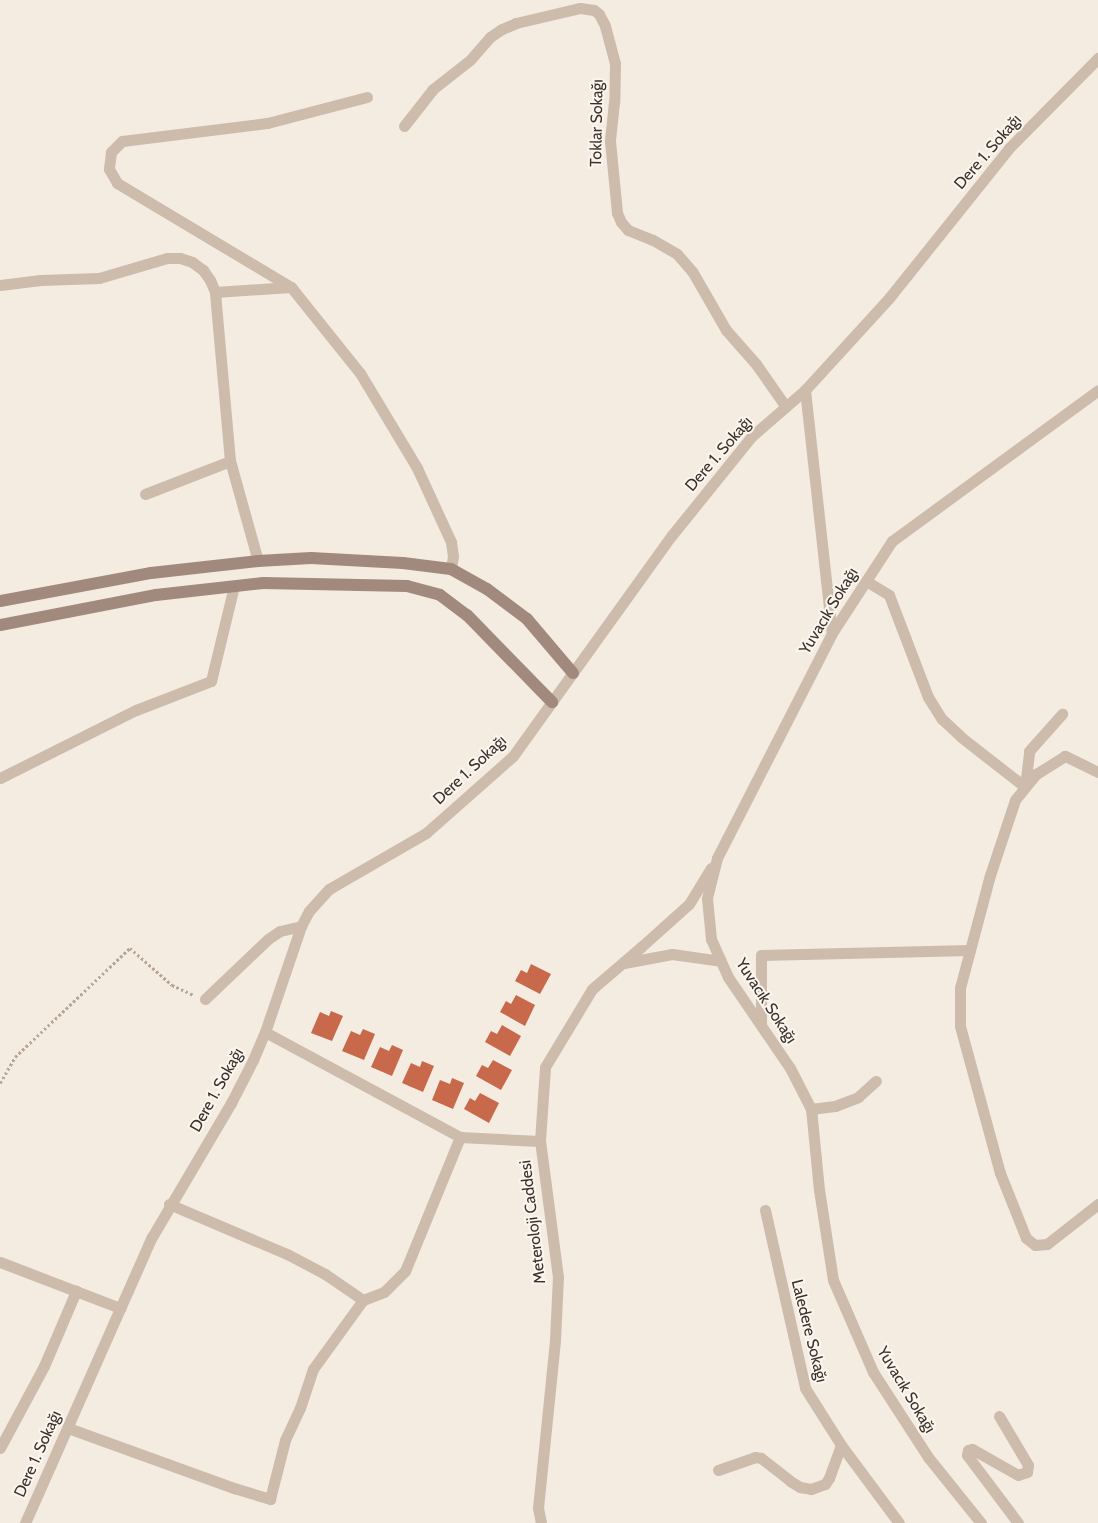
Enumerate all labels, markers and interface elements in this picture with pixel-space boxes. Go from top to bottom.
street label: Toklar Sokağı [587,79,607,167]
street label: Dere 1. Sokağı [950,111,1026,193]
street label: Dere 1. Sokağı [681,413,757,495]
street label: Yuvacık Sokağı [796,564,862,658]
street label: Dere 1. Sokağı [430,731,510,809]
street label: Yuvacık Sokağı [731,955,801,1047]
street label: Dere 1. Sokağı [186,1045,248,1135]
street label: Meteroloji Caddesi [516,1159,550,1285]
street label: Laledere Sokağı [787,1277,831,1385]
street label: Yuvacık Sokağı [873,1343,939,1437]
street label: Dere 1. Sokağı [10,1408,66,1500]

